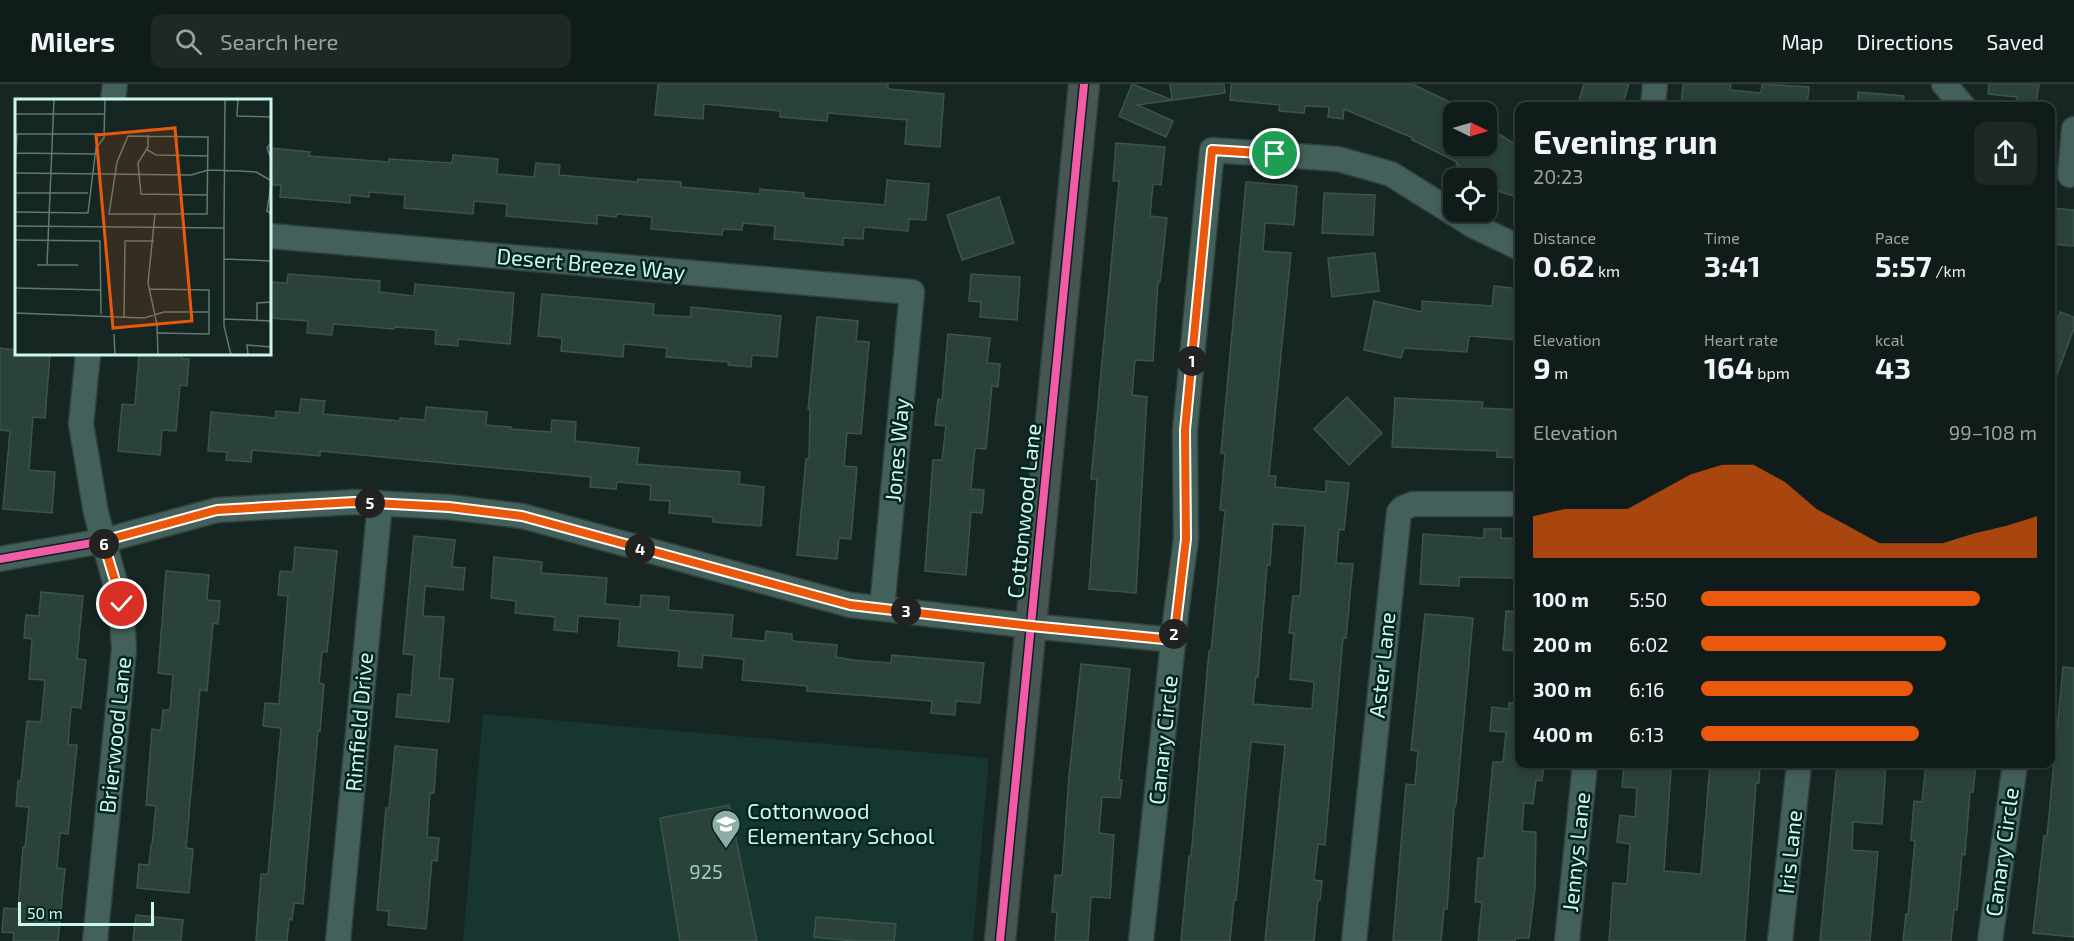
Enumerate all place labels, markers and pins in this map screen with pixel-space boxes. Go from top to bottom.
pin [1249,128,1300,179]
pin: 1 [1177,346,1207,376]
pin: 5 [355,488,385,518]
pin: 6 [89,529,119,559]
pin: 4 [625,534,655,564]
pin [96,578,147,629]
pin: 3 [891,596,921,626]
pin: 2 [1159,619,1189,649]
place label: Cottonwood Elementary School [747,797,935,848]
school or university icon: Cottonwood Elementary School [710,808,742,850]

